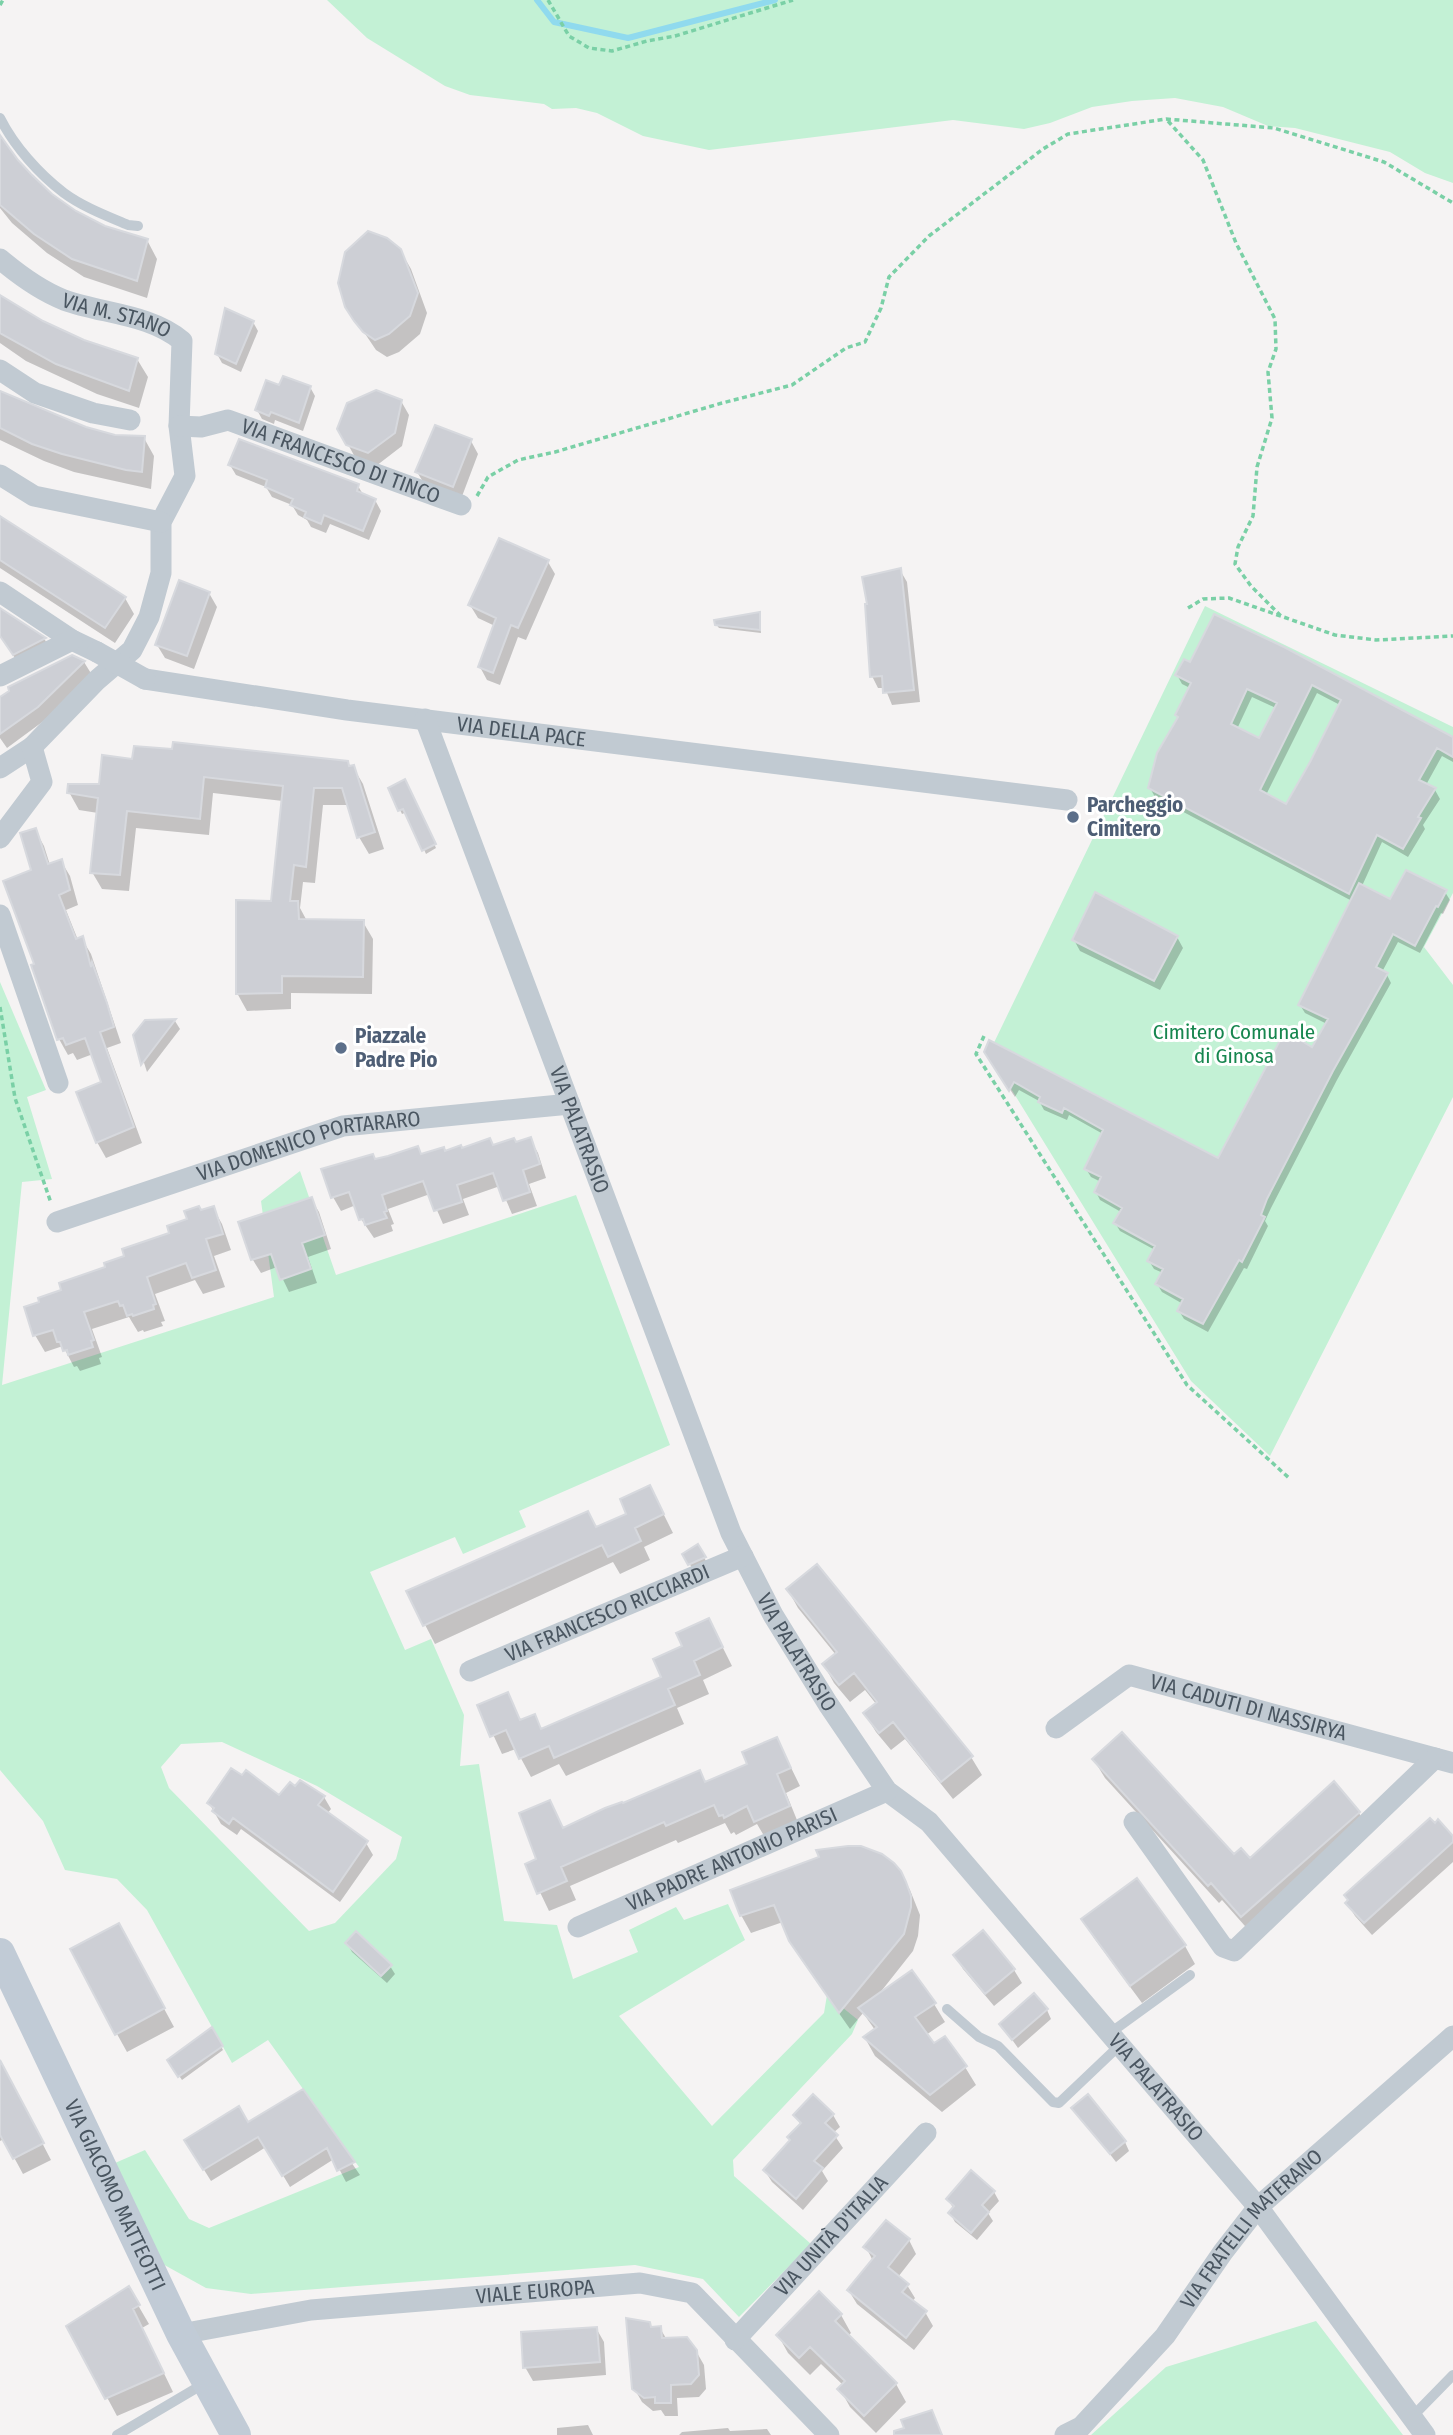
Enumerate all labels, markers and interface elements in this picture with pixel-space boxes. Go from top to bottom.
street label: VIA M. STANO [59,287,176,344]
street label: VIA FRANCESCO DI TINCO [238,413,444,509]
street label: VIA DELLA PACE [455,711,588,753]
place label: Parcheggio Cimitero [1087,792,1183,842]
marker: Parcheggio Cimitero [1065,809,1081,825]
park label: Cimitero Comunale di Ginosa [1153,1019,1315,1069]
place label: Piazzale Padre Pio [355,1023,438,1073]
marker: Piazzale Padre Pio [333,1040,349,1056]
street label: VIA PALATRASIO [544,1063,615,1197]
street label: VIA DOMENICO PORTARARO [194,1106,422,1187]
street label: VIA FRANCESCO RICCIARDI [501,1559,713,1668]
street label: VIA PALATRASIO [751,1589,842,1716]
street label: VIA CADUTI DI NASSIRYA [1147,1668,1350,1747]
street label: VIA PADRE ANTONIO PARISI [622,1802,841,1917]
street label: VIA PALATRASIO [1103,2028,1209,2147]
street label: VIA GIACOMO MATTEOTTI [59,2095,171,2295]
street label: VIA FRATELLI MATERANO [1175,2144,1328,2314]
street label: VIA UNITÀ D'ITALIA [769,2170,893,2301]
street label: VIALE EUROPA [475,2274,595,2309]

